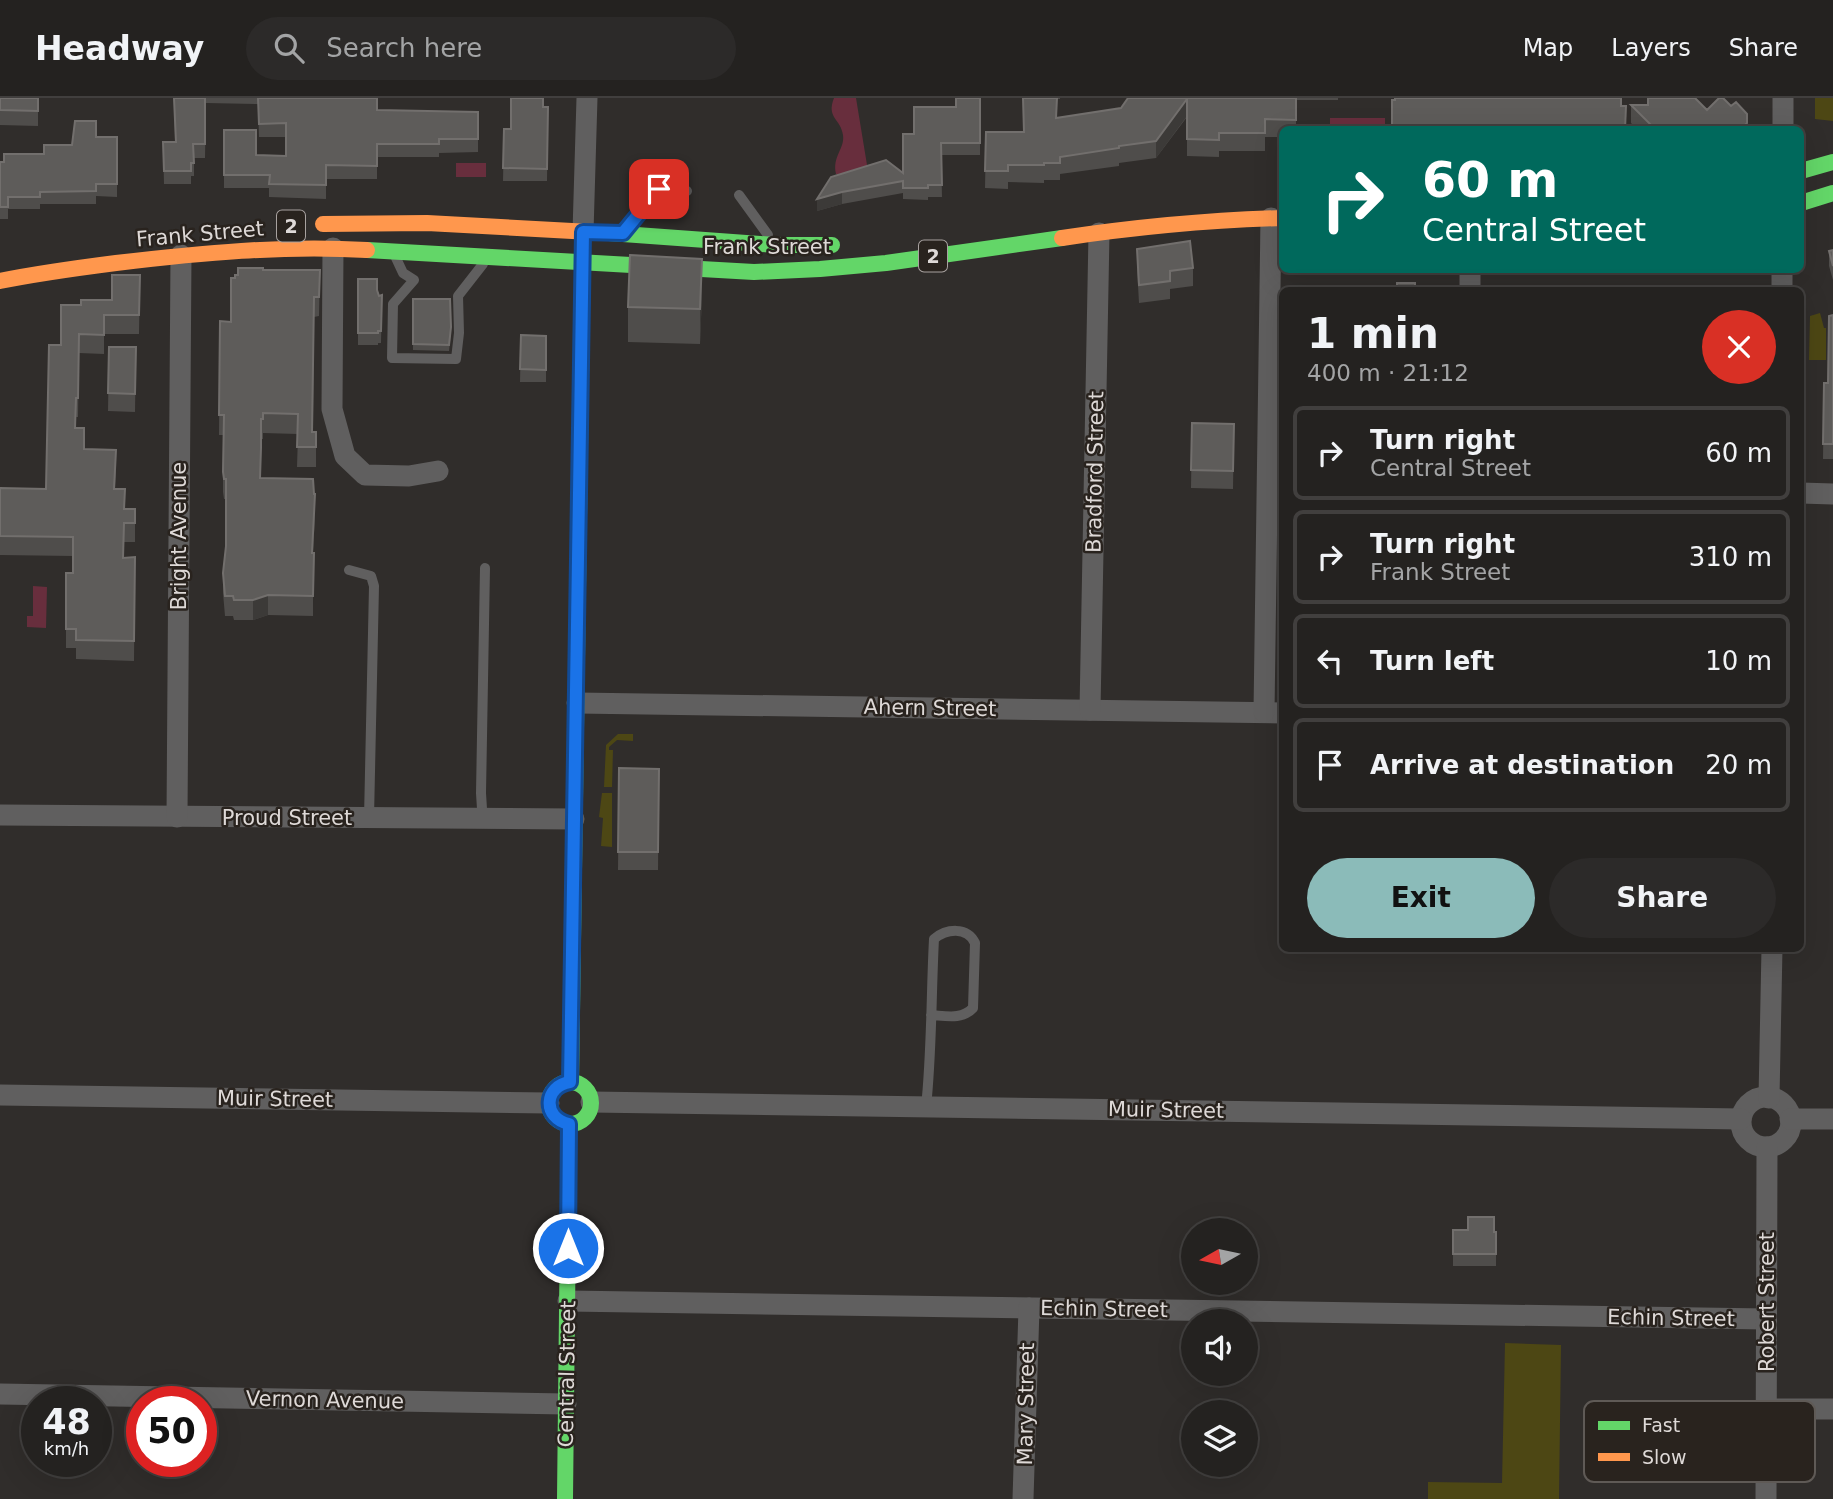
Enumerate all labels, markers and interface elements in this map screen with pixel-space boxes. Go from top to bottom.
search box [246,17,736,80]
text: Headway [35,29,204,68]
icon: search [270,29,308,67]
text: Search here [326,33,482,63]
text: Map [1523,34,1573,62]
text: Layers [1611,34,1691,62]
text: Share [1729,34,1798,62]
text: 60 m [1422,152,1558,209]
icon: right [1307,154,1398,245]
pin [629,159,689,219]
icon: arrive [640,170,678,208]
road number: 2 [277,210,305,242]
text: Central Street [1422,211,1646,249]
street label: Frank Street [135,216,265,252]
street label: Frank Street [703,235,831,259]
road number: 2 [919,240,947,272]
text: 1 min [1307,309,1439,358]
button: close [1702,310,1776,384]
text: 400 m · 21:12 [1307,360,1469,386]
street label: Bradford Street [1082,391,1108,553]
text: Turn right [1370,425,1515,455]
icon: right [1311,434,1349,472]
text: 60 m [1705,438,1772,468]
text: Central Street [1370,455,1531,481]
street label: Bright Avenue [167,462,191,610]
text: Turn right [1370,529,1515,559]
icon: right [1311,538,1349,576]
text: 310 m [1689,542,1772,572]
text: Frank Street [1370,559,1510,585]
icon: left [1311,642,1349,680]
text: Turn left [1370,646,1494,676]
text: 10 m [1705,646,1772,676]
street label: Ahern Street [863,695,997,721]
icon: arrive [1311,746,1349,784]
text: Arrive at destination [1370,750,1674,780]
text: 20 m [1705,750,1772,780]
street label: Proud Street [222,806,352,830]
button: Exit [1307,858,1535,938]
button: Share [1549,858,1776,938]
street label: Muir Street [217,1086,333,1112]
street label: Muir Street [1108,1097,1224,1123]
position arrow [531,1211,605,1285]
north arrow [1181,1218,1258,1295]
map controls [1181,1218,1258,1477]
street label: Robert Street [1755,1232,1779,1372]
street label: Echin Street [1040,1296,1168,1322]
street label: Central Street [554,1300,580,1448]
street label: Echin Street [1607,1305,1735,1331]
button: sound [1181,1309,1258,1386]
street label: Mary Street [1013,1343,1039,1465]
speed limit sign: 50 [126,1386,217,1477]
street label: Vernon Avenue [246,1387,404,1413]
button: layers [1181,1400,1258,1477]
legend [1584,1401,1815,1482]
text: 48 [42,1402,91,1442]
text: Fast [1642,1414,1680,1436]
text: km/h [44,1438,89,1459]
text: Slow [1642,1446,1687,1468]

